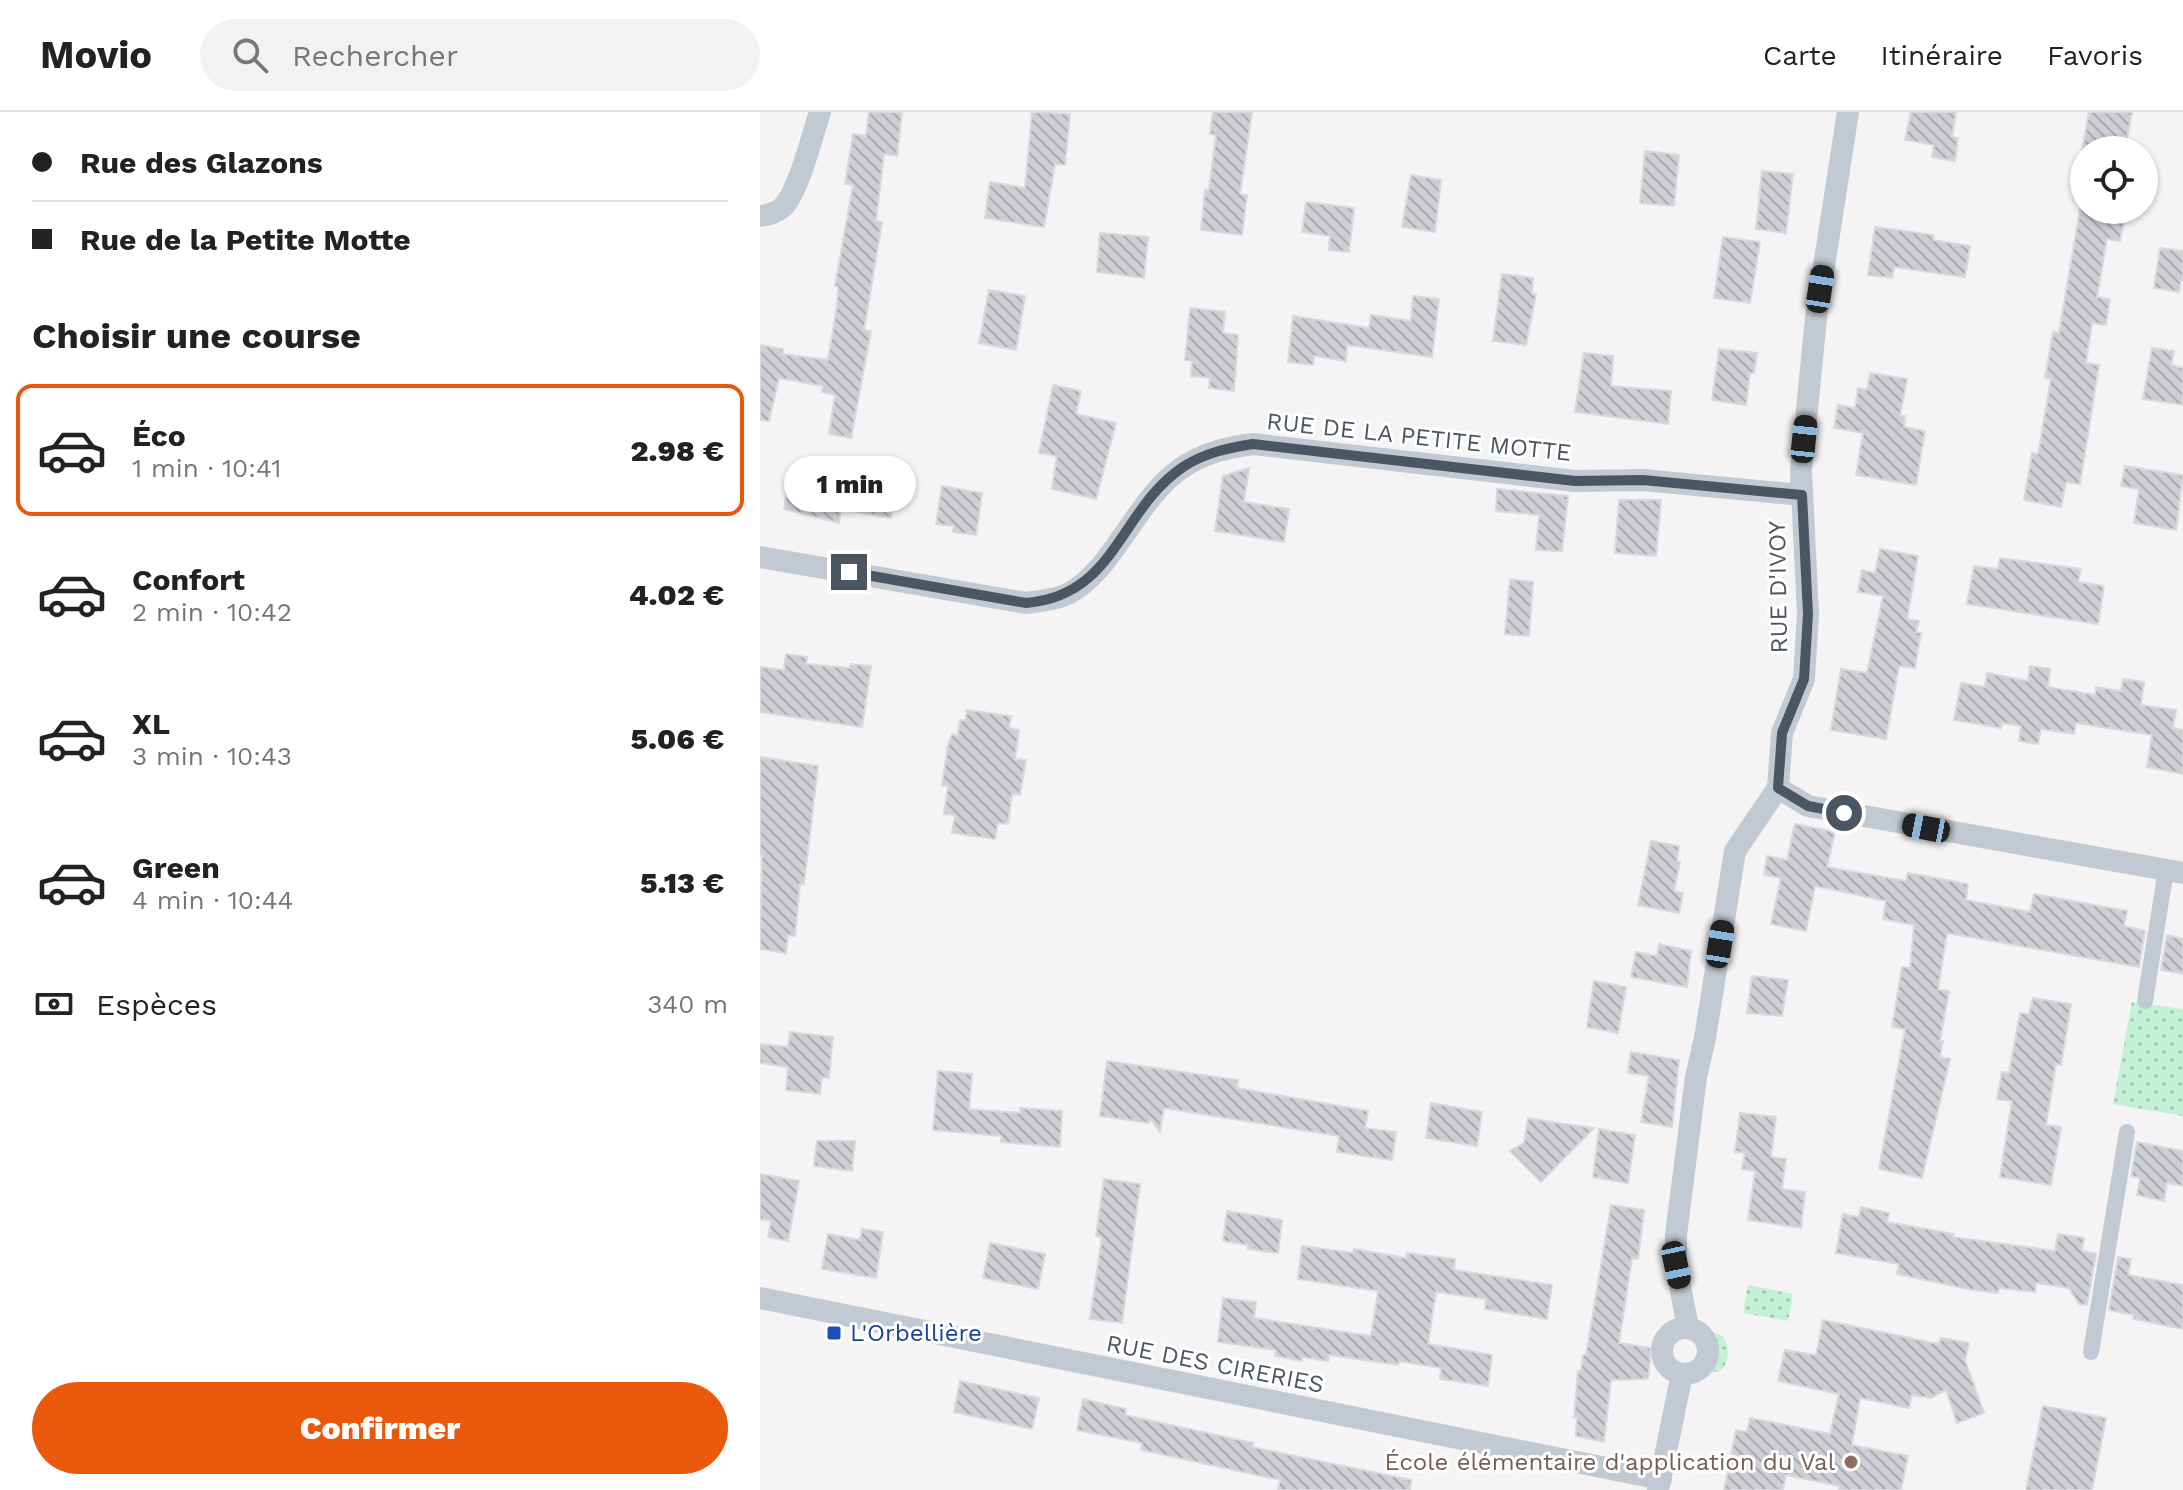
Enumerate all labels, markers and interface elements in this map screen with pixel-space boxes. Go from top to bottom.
search box [200,19,760,91]
text: Movio [40,33,152,77]
icon: search [228,33,272,77]
text: Rechercher [292,38,458,73]
text: Carte [1763,39,1837,72]
text: Itinéraire [1881,39,2003,72]
text: Favoris [2047,39,2143,72]
map controls [2070,136,2158,224]
button: locate [2070,136,2158,224]
text: Rue des Glazons [80,145,323,180]
text: Rue de la Petite Motte [80,222,411,257]
car [1804,263,1836,315]
text: Choisir une course [32,315,361,357]
street label: RUE DE LA PETITE MOTTE [1265,407,1573,467]
icon: car [36,414,108,486]
car [1790,414,1818,464]
text: Éco [132,418,186,453]
text: 2.98 € [631,433,724,468]
text: 1 min · 10:41 [132,453,282,483]
callout: 1 min [783,456,915,512]
text: 1 min [817,469,883,499]
street label: RUE D'IVOY [1763,520,1793,654]
route end [831,554,867,590]
icon: car [36,558,108,630]
text: Confort [132,562,245,597]
text: 4.02 € [629,577,724,612]
text: 2 min · 10:42 [132,597,292,627]
icon: car [36,702,108,774]
text: XL [132,706,170,741]
text: 5.06 € [631,721,724,756]
text: 3 min · 10:43 [132,741,292,771]
route start [1826,795,1862,831]
car [1900,812,1952,844]
icon: car [36,846,108,918]
text: Green [132,850,220,885]
text: 5.13 € [640,865,724,900]
text: 4 min · 10:44 [132,885,293,915]
car [1704,918,1736,970]
icon: cash [32,982,76,1026]
text: Espèces [96,987,217,1022]
text: 340 m [647,989,728,1019]
car [1659,1239,1693,1291]
place label: L'Orbellière [850,1319,982,1347]
marker: L'Orbellière [825,1324,843,1342]
street label: RUE DES CIRERIES [1104,1329,1326,1399]
button: Confirmer [32,1382,728,1474]
place label: École élémentaire d'application du Val [1385,1448,1836,1476]
marker: École élémentaire d'application du Val [1842,1453,1860,1471]

